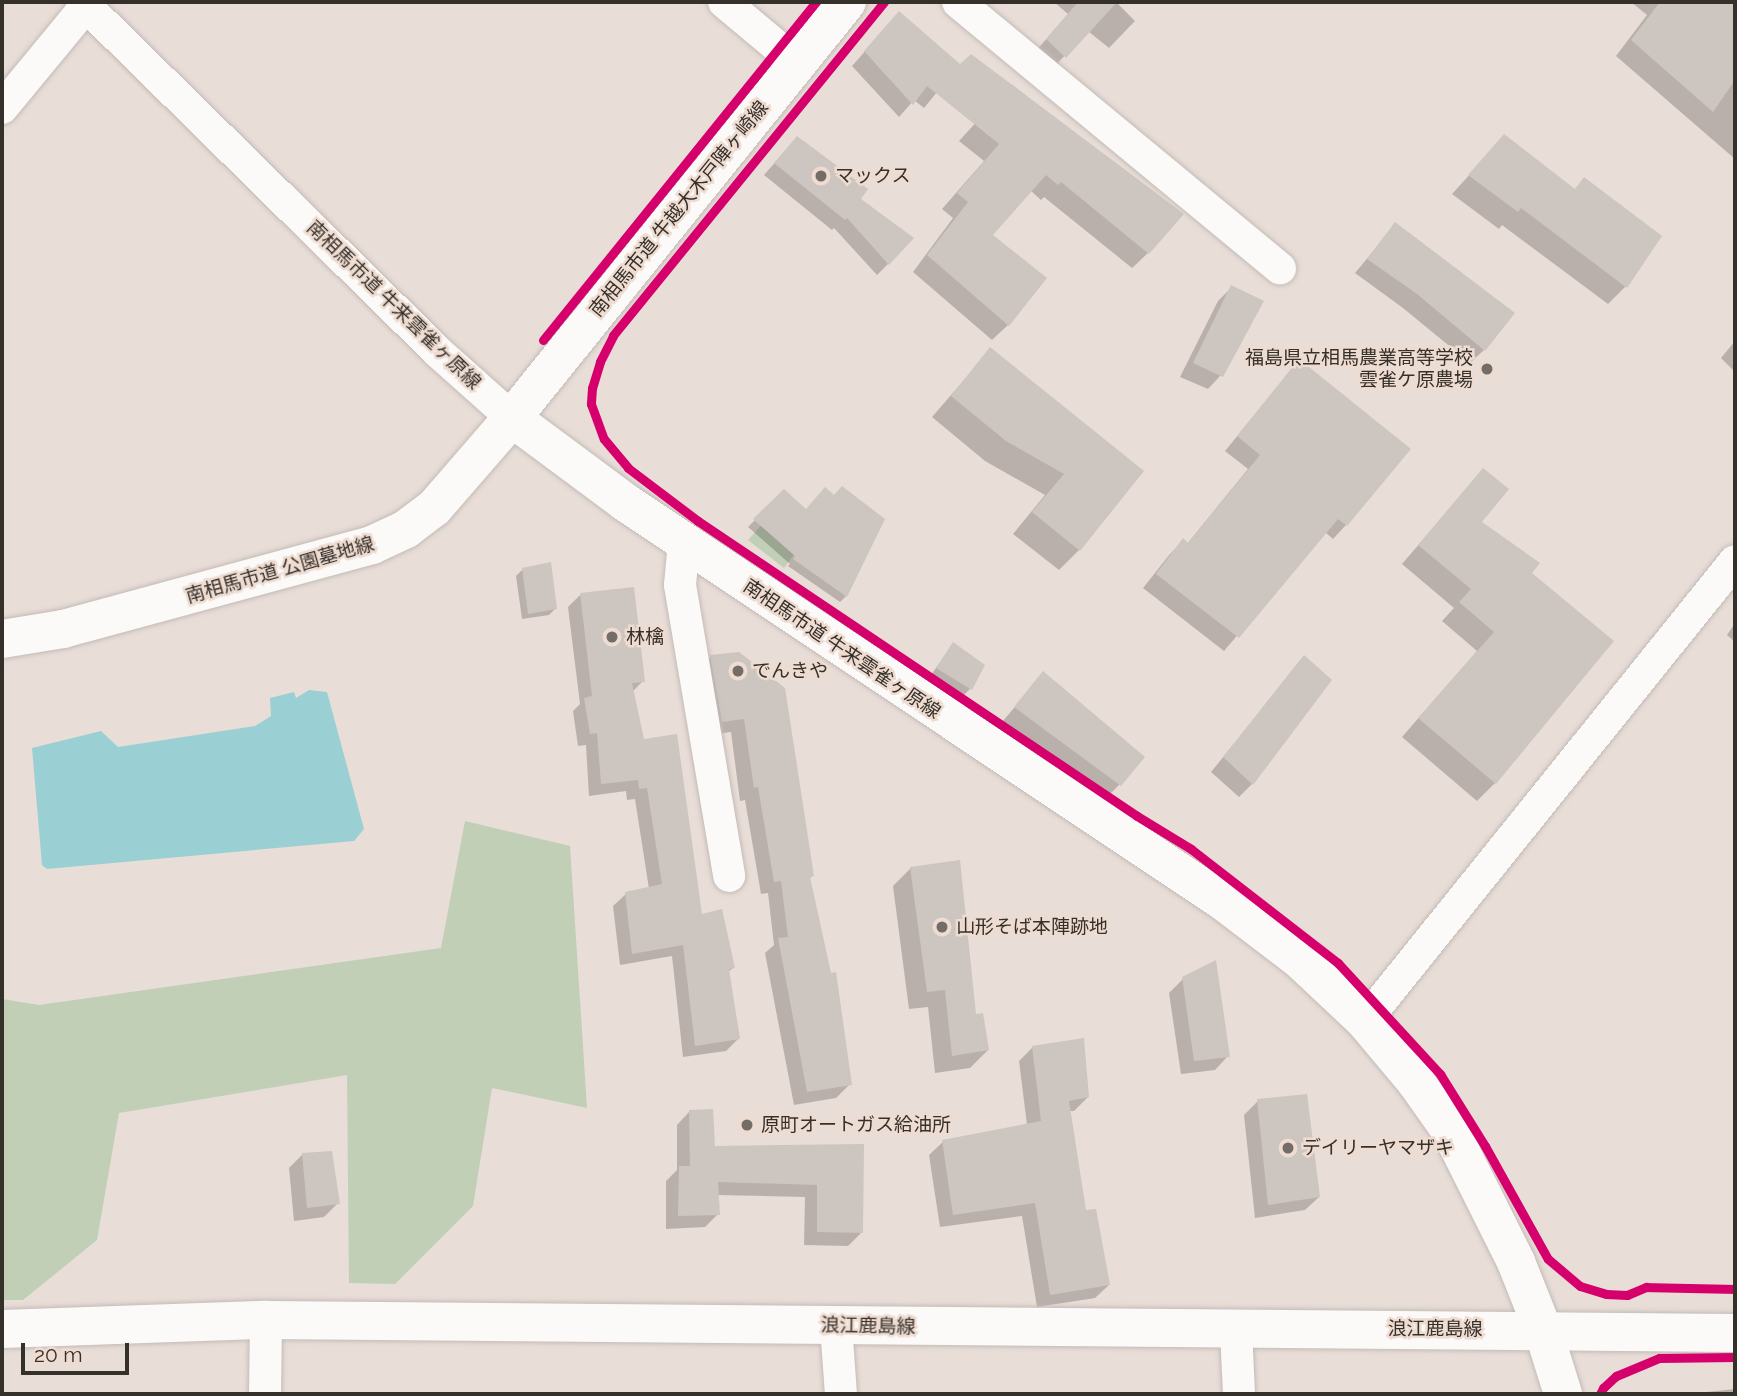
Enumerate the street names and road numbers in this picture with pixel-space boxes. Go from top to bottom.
street label: 南相馬市道 牛越大木戸陣ヶ崎線 [585,97,773,321]
street label: 南相馬市道 牛来雲雀ヶ原線 [302,216,486,394]
street label: 南相馬市道 公園墓地線 [183,532,377,608]
street label: 南相馬市道 牛来雲雀ヶ原線 [739,574,945,724]
street label: 浪江鹿島線 [820,1314,916,1338]
street label: 浪江鹿島線 [1388,1318,1482,1340]

